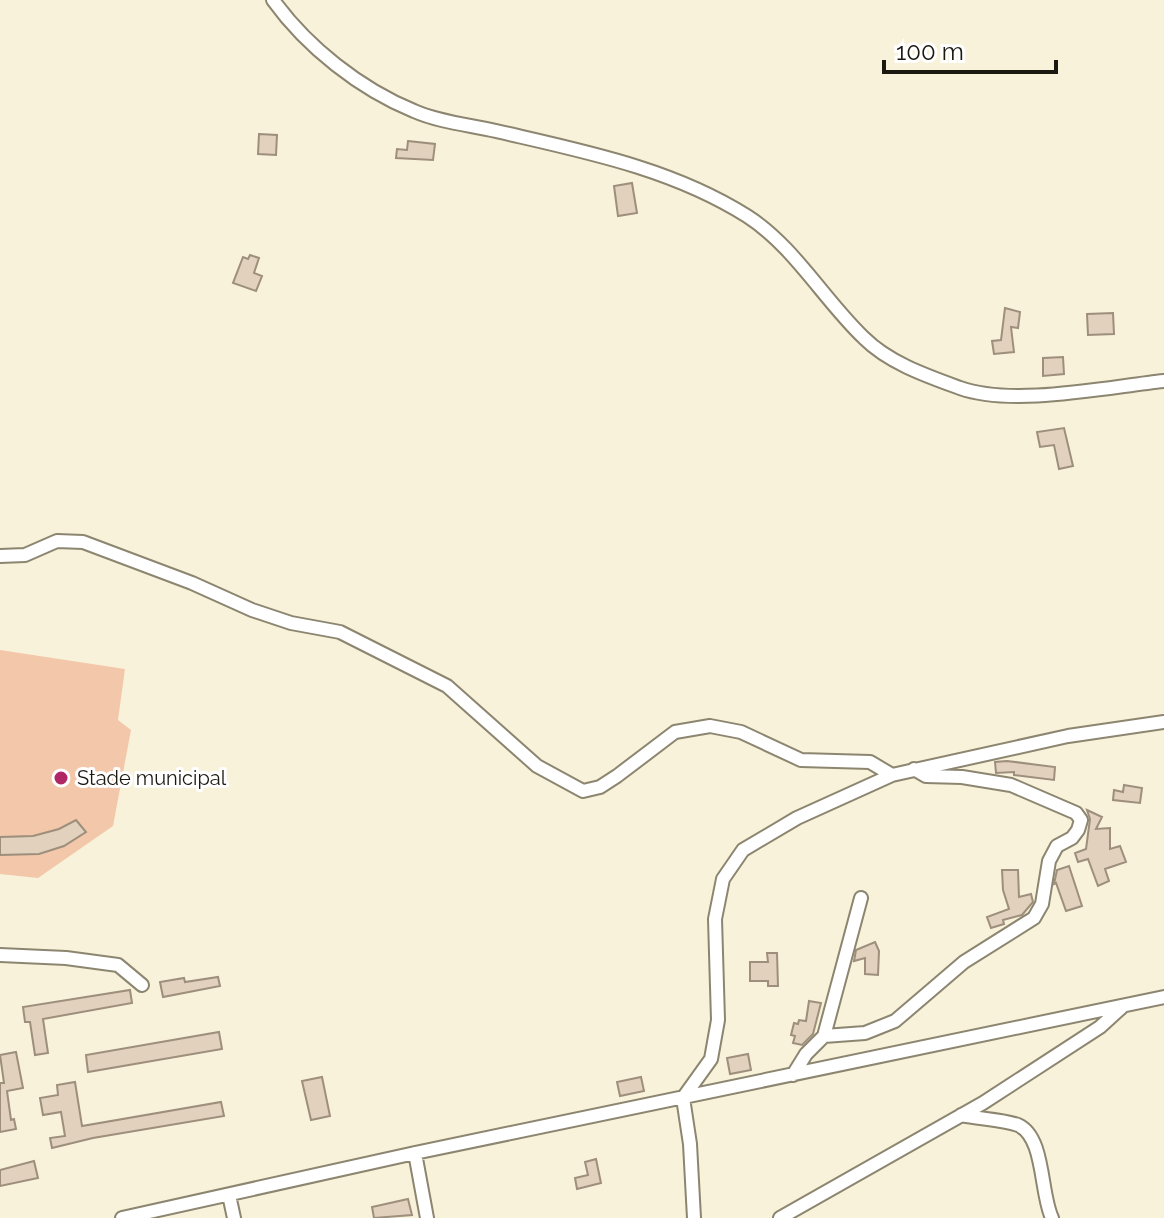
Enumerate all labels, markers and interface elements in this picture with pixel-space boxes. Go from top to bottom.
scale bar [884,24,1056,74]
text: 100 m [896,37,964,66]
place label: Stade municipal [77,766,227,790]
marker: Stade municipal [52,769,70,787]

